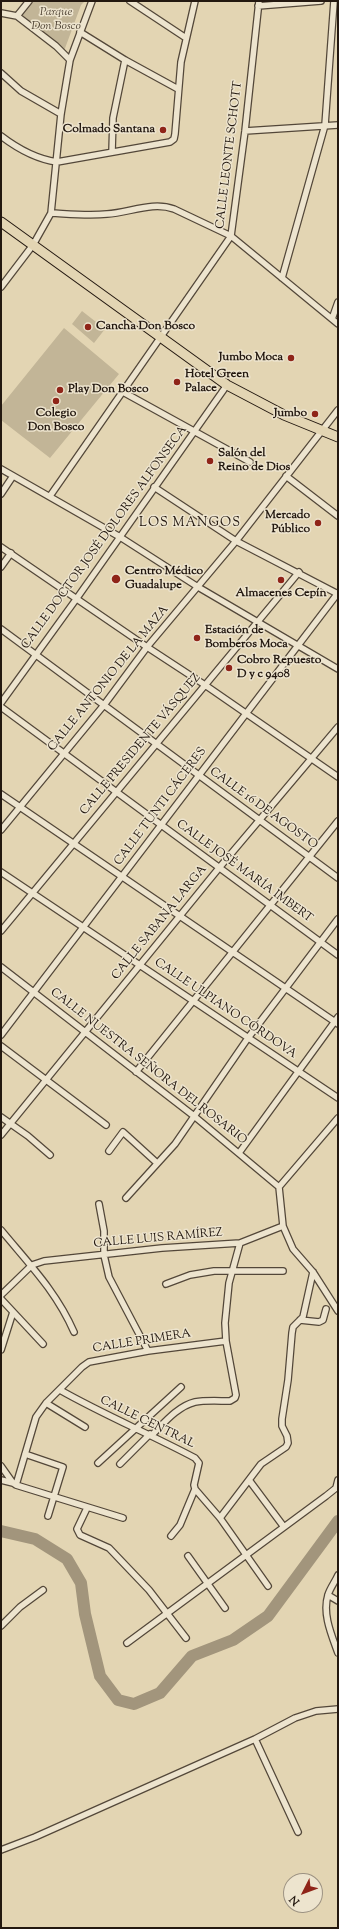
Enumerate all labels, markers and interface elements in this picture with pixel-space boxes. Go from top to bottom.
park label: Parque Don Bosco [31,6,81,34]
street label: CALLE LEONTE SCHOTT [214,80,246,230]
place label: Colmado Santana [63,123,155,137]
marker: Colmado Santana [158,125,168,135]
place label: Cancha Don Bosco [96,320,195,334]
marker: Cancha Don Bosco [83,322,93,332]
place label: Jumbo Moca [219,351,283,365]
marker: Jumbo Moca [286,353,296,363]
place label: Hotel Green Palace [185,368,249,396]
marker: Hotel Green Palace [172,377,182,387]
place label: Play Don Bosco [68,383,149,397]
marker: Play Don Bosco [55,385,65,395]
marker: Colegio Don Bosco [51,396,61,406]
place label: Colegio Don Bosco [28,407,84,435]
place label: Jumbo [274,407,307,421]
marker: Jumbo [310,409,320,419]
street label: CALLE DOCTOR JOSÉ DOLORES ALFONSECA [19,424,191,652]
place label: Salón del Reino de Dios [218,447,290,475]
marker: Salón del Reino de Dios [205,456,215,466]
place label: Mercado Público [265,509,310,537]
district label: LOS MANGOS [139,516,241,532]
marker: Mercado Público [313,518,323,528]
place label: Centro Médico Guadalupe [125,565,203,593]
marker: Centro Médico Guadalupe [110,573,122,585]
marker: Almacenes Cepín [276,575,286,585]
place label: Almacenes Cepín [235,587,327,601]
street label: CALLE ANTONIO DE LA MAZA [46,603,172,755]
place label: Estación de Bomberos Moca [205,624,288,652]
marker: Estación de Bomberos Moca [192,633,202,643]
place label: Cobro Repuesto D y c 9408 [237,654,321,682]
marker: Cobro Repuesto D y c 9408 [224,663,234,673]
street label: CALLE PRESIDENTE VÁSQUEZ [78,671,204,819]
street label: CALLE TUNTI CÁCERES [112,745,210,869]
street label: CALLE 16 DE AGOSTO [206,765,320,853]
street label: CALLE JOSÉ MARÍA IMBERT [173,818,315,926]
street label: CALLE SABANA LARGA [109,863,211,983]
street label: CALLE ULPIANO CÓRDOVA [151,956,299,1062]
street label: CALLE NUESTRA SEÑORA DEL ROSARIO [47,986,249,1148]
street label: CALLE LUIS RAMÍREZ [93,1226,223,1252]
street label: CALLE PRIMERA [92,1327,192,1357]
street label: CALLE CENTRAL [97,1394,197,1452]
north arrow [283,1873,323,1913]
text: N [286,1892,304,1909]

